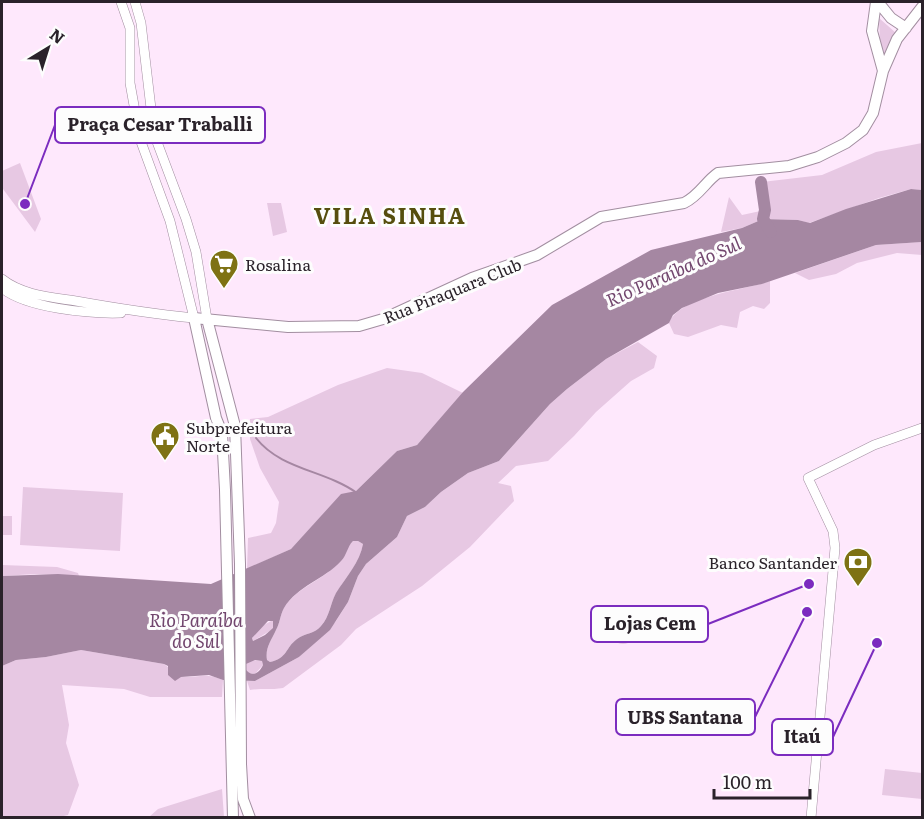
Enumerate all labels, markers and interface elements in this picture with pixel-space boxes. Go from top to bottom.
north arrow [18,18,78,78]
text: N [45,22,71,49]
callout: Praça Cesar Traballi [55,107,265,143]
text: Praça Cesar Traballi [67,110,253,137]
district label: VILA SINHA [314,198,466,231]
water label: Rio Paraíba do Sul [601,229,746,313]
supermarket icon: Rosalina [208,248,240,290]
street label: Rua Piraquara Club [379,251,525,329]
place label: Rosalina [245,252,311,276]
place label: Subprefeitura Norte [186,415,292,457]
public building icon: Subprefeitura Norte [149,420,181,462]
bank icon: Banco Santander [842,546,874,588]
place label: Banco Santander [708,550,837,574]
water label: Rio Paraíba do Sul [149,606,244,654]
callout: Lojas Cem [591,606,708,642]
text: Lojas Cem [604,609,696,636]
callout: UBS Santana [616,699,755,735]
text: UBS Santana [627,703,743,730]
callout: Itaú [772,719,833,755]
text: Itaú [783,722,821,749]
scale bar [714,762,810,800]
text: 100 m [723,768,772,795]

